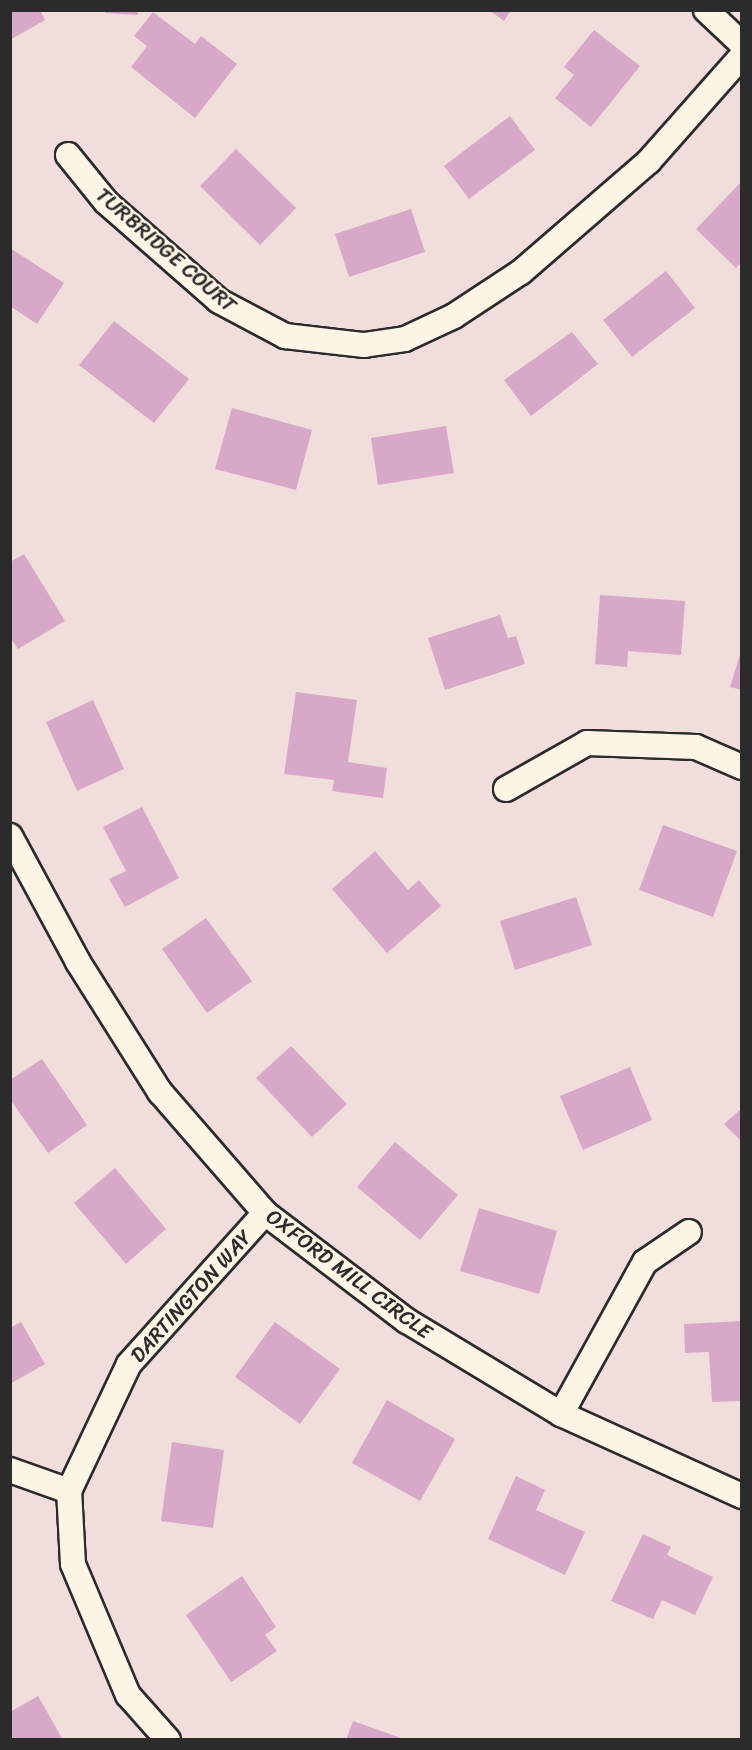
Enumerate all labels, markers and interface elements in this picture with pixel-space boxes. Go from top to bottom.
street label: TURBRIDGE COURT [91,182,241,318]
street label: OXFORD MILL CIRCLE [261,1203,437,1345]
street label: DARTINGTON WAY [126,1225,256,1367]

